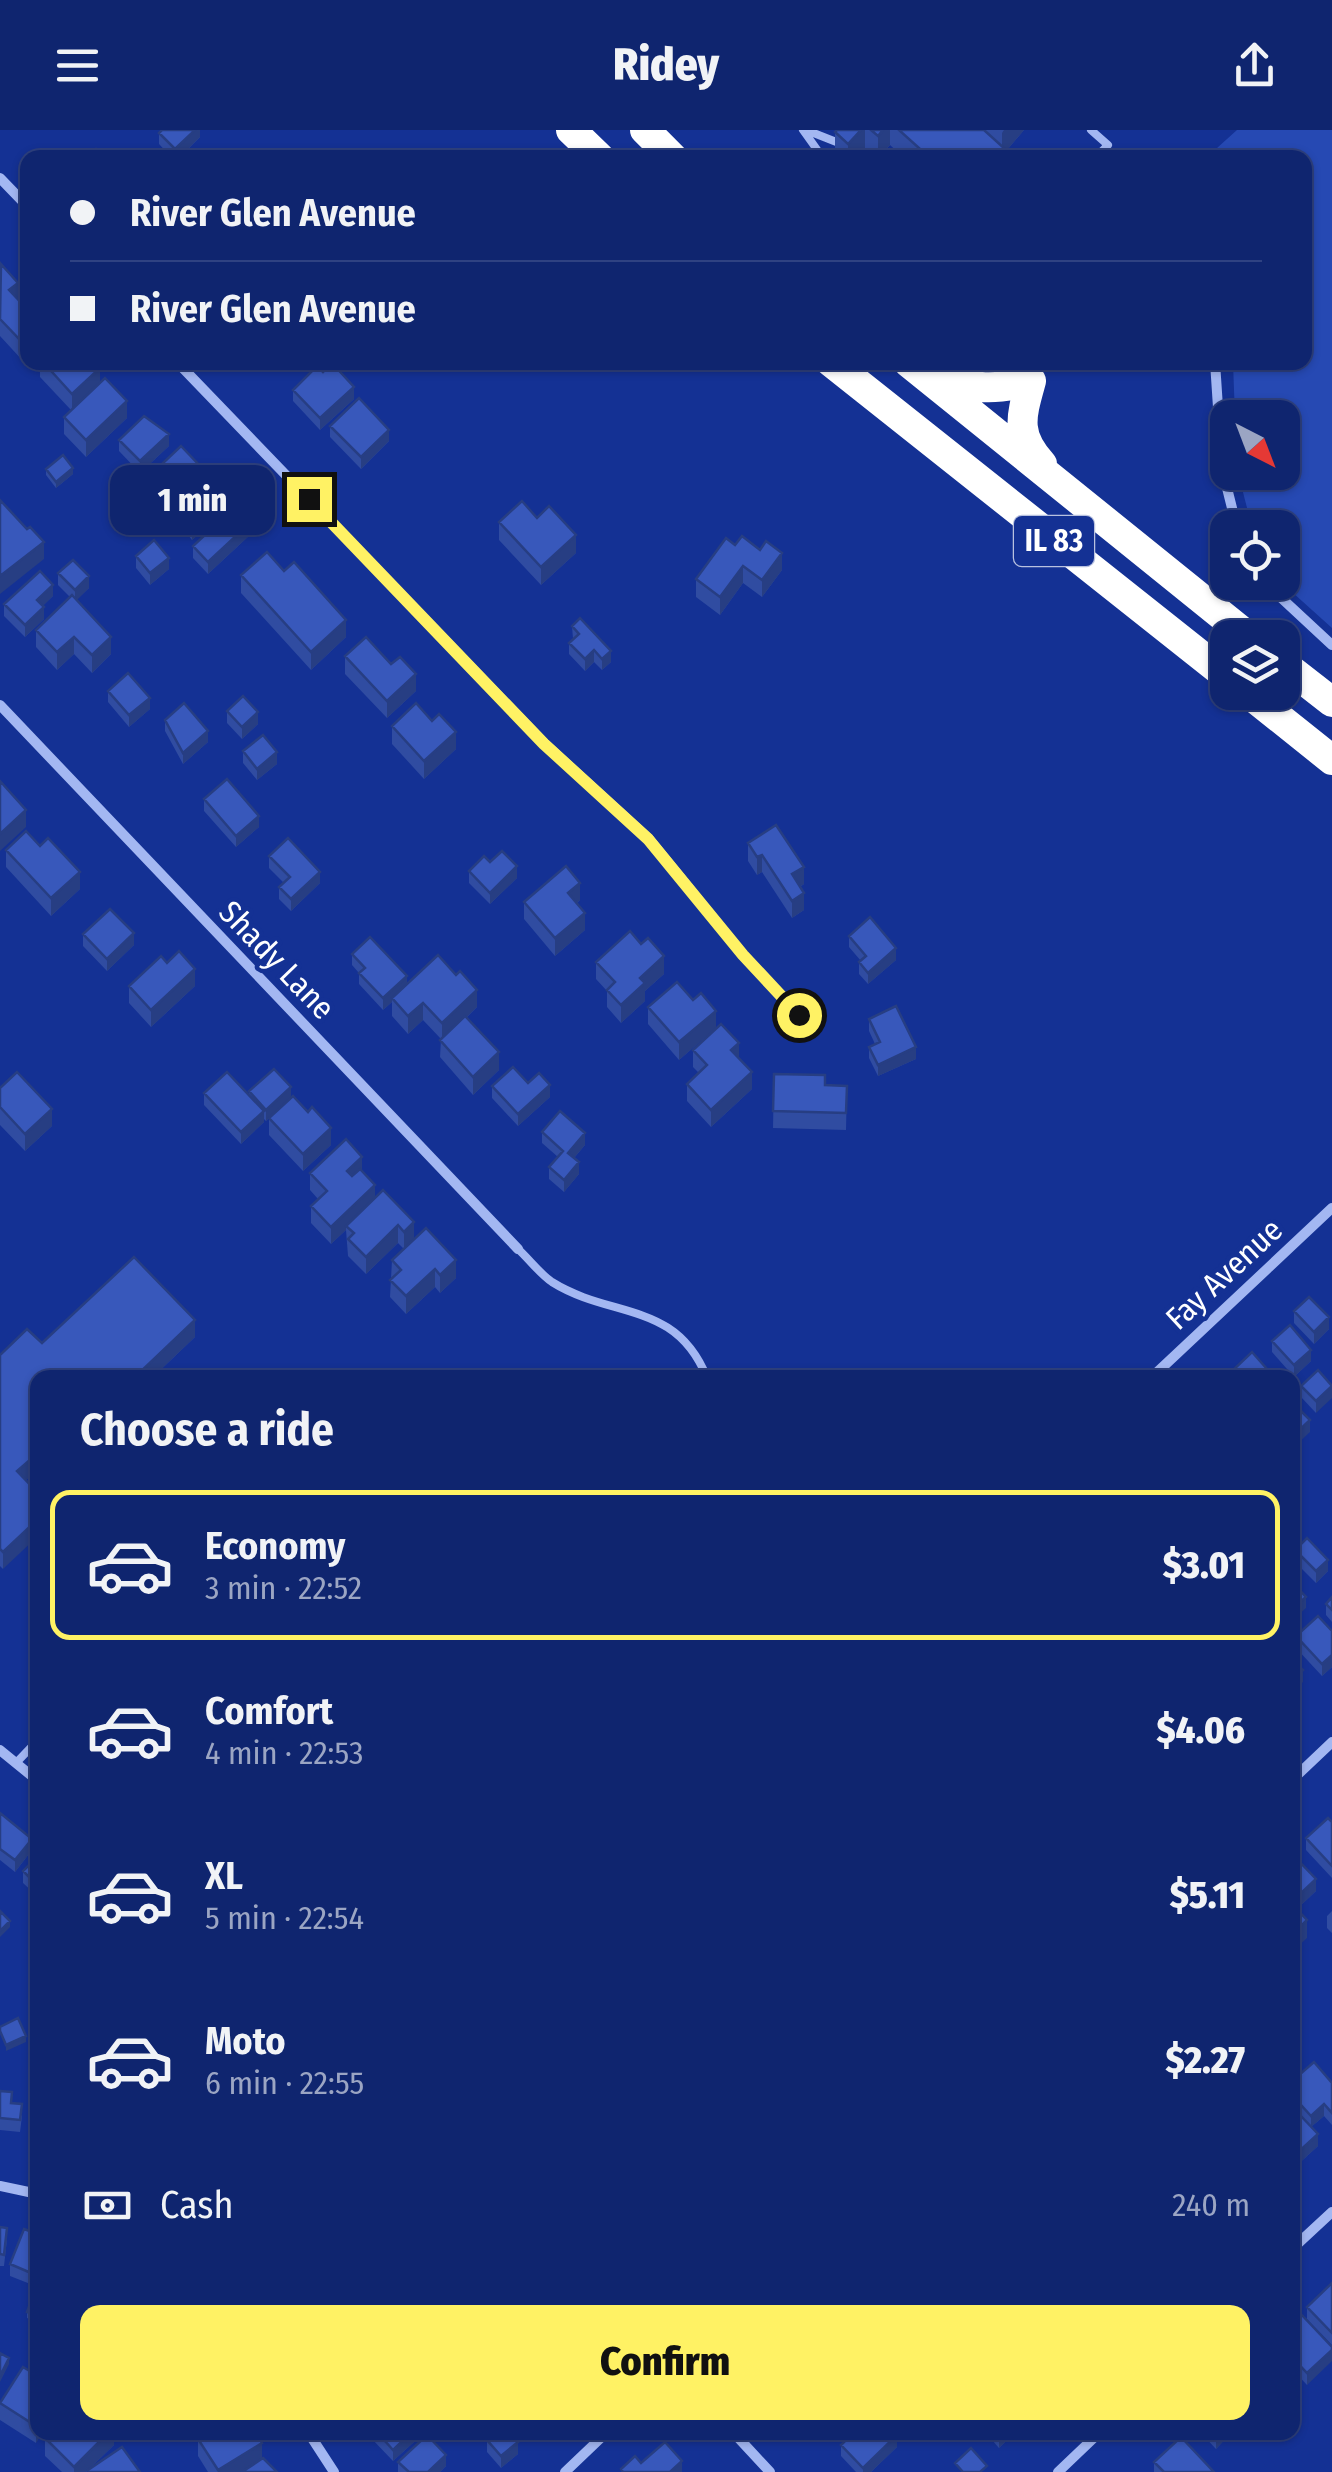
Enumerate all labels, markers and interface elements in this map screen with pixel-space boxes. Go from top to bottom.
icon: menu [50,38,105,93]
text: Ridey [613,38,719,92]
icon: share [1227,38,1282,93]
text: River Glen Avenue [130,190,416,236]
text: River Glen Avenue [130,286,416,332]
north arrow [1210,400,1300,490]
map controls [1210,400,1300,710]
callout: 1 min [109,464,274,534]
route end [287,477,332,522]
text: 1 min [158,481,227,519]
button: locate [1210,510,1300,600]
road number: IL 83 [1014,516,1094,566]
button: layers [1210,620,1300,710]
street label: Shady Lane [211,893,343,1027]
route start [777,993,822,1038]
street label: Fay Avenue [1158,1211,1290,1337]
text: Choose a ride [80,1403,334,1457]
icon: car [85,1520,175,1610]
text: Economy [205,1523,345,1569]
text: $3.01 [1163,1542,1245,1588]
text: 3 min · 22:52 [205,1569,362,1607]
icon: car [85,1685,175,1775]
text: Comfort [205,1688,333,1734]
text: $4.06 [1156,1707,1245,1753]
text: 4 min · 22:53 [205,1734,363,1772]
icon: car [85,1850,175,1940]
text: XL [205,1853,243,1899]
text: $5.11 [1170,1872,1245,1918]
text: 5 min · 22:54 [205,1899,364,1937]
icon: car [85,2015,175,2105]
text: Moto [205,2018,286,2064]
text: $2.27 [1165,2037,1245,2083]
text: 6 min · 22:55 [205,2064,364,2102]
icon: cash [80,2178,135,2233]
text: Cash [160,2182,234,2228]
text: 240 m [1172,2186,1250,2224]
button: Confirm [80,2305,1250,2420]

